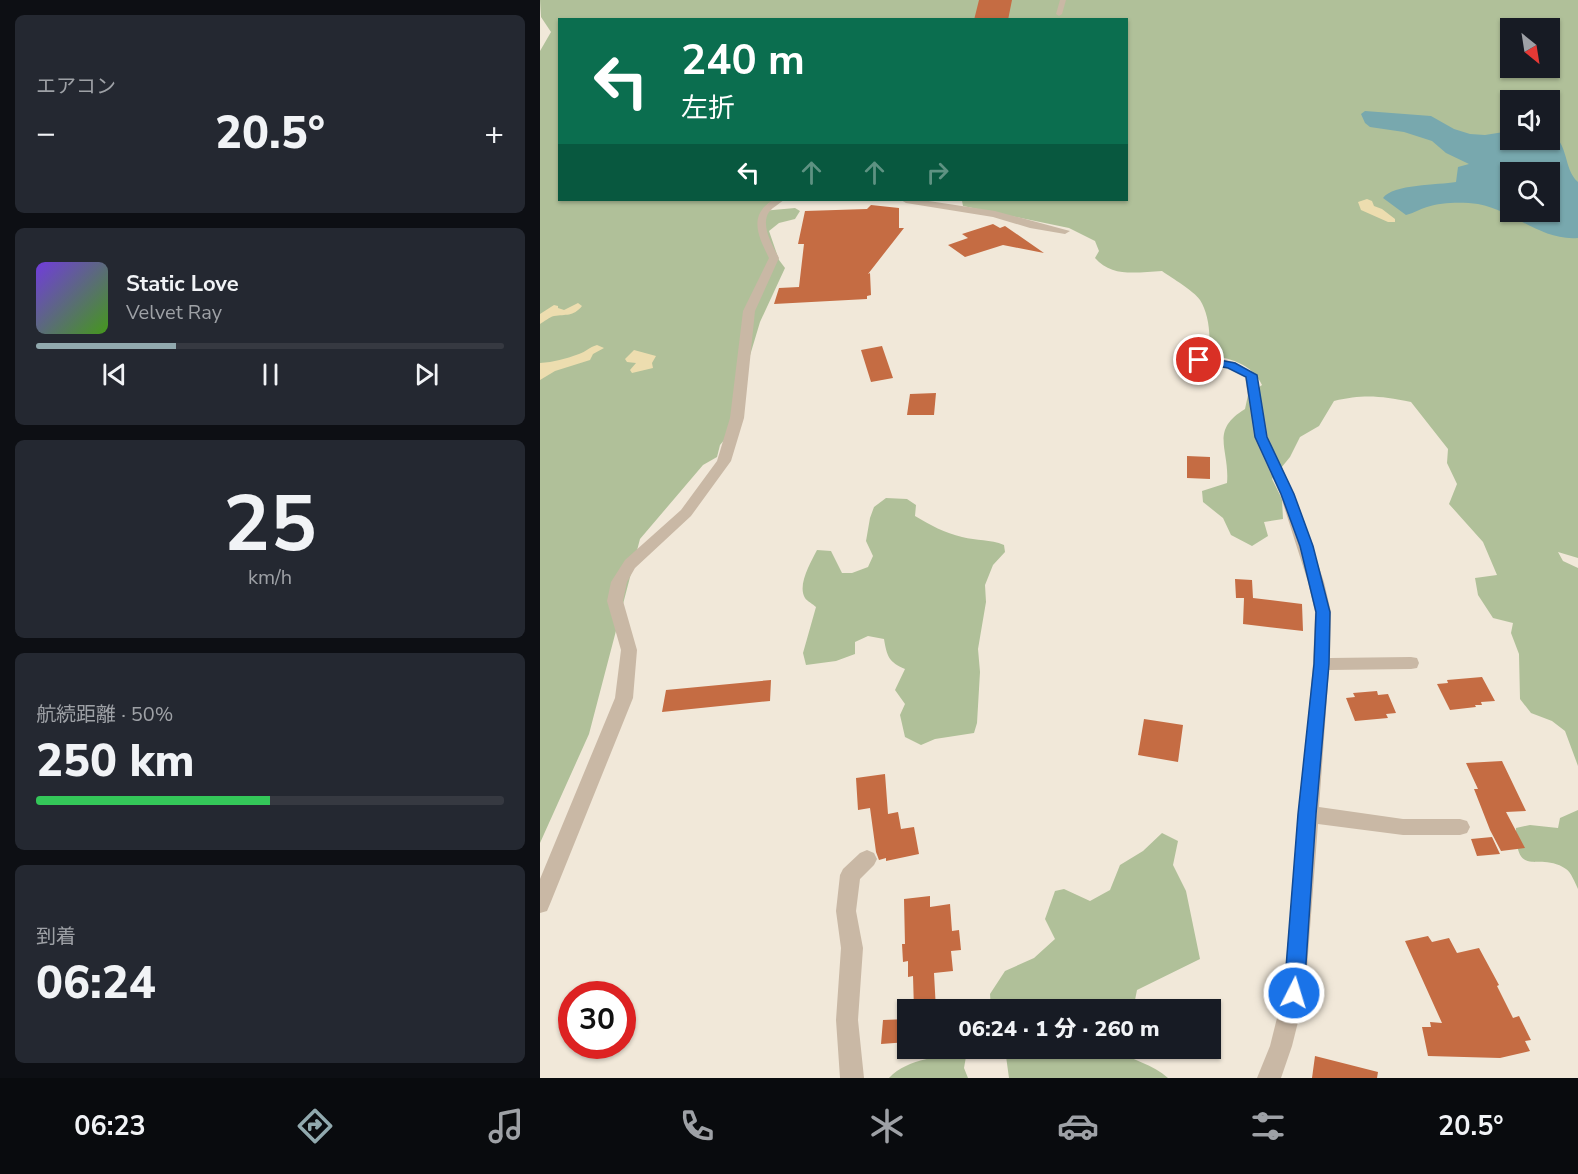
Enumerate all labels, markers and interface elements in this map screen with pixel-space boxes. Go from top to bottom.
north arrow [1500,18,1560,78]
map controls [1500,18,1560,222]
text: 240 m [681,32,805,89]
icon: left [582,42,660,120]
text: エアコン [36,73,116,100]
text: 左折 [681,90,735,127]
button: sound [1500,90,1560,150]
text: 20.5° [215,103,325,164]
text: − [36,111,56,156]
text: + [484,111,504,156]
icon: left [732,156,765,189]
icon: ahead [795,156,828,189]
icon: ahead [858,156,891,189]
icon: right [921,156,954,189]
button: search [1500,162,1560,222]
text: Static Love [126,269,239,299]
text: Velvet Ray [126,299,222,326]
pin [1173,334,1224,385]
icon: arrive [1182,343,1215,376]
icon: previous [98,358,131,391]
icon: pause [254,358,287,391]
icon: next [410,358,443,391]
text: 25 [223,471,317,578]
text: km/h [248,564,292,591]
text: 航続距離 · 50% [36,701,173,728]
text: 250 km [36,731,195,792]
text: 到着 [36,923,76,950]
text: 06:24 [36,953,156,1014]
position arrow [1262,961,1326,1025]
speed limit sign: 30 [558,981,636,1059]
text: 06:24 · 1 分 · 260 m [958,1014,1160,1044]
icon: directions [294,1105,336,1147]
icon: music [485,1105,527,1147]
icon: phone [676,1105,718,1147]
icon: climate [866,1105,908,1147]
icon: car [1057,1105,1099,1147]
icon: filters [1247,1105,1289,1147]
text: 06:23 [74,1108,146,1145]
text: 20.5° [1438,1108,1504,1145]

